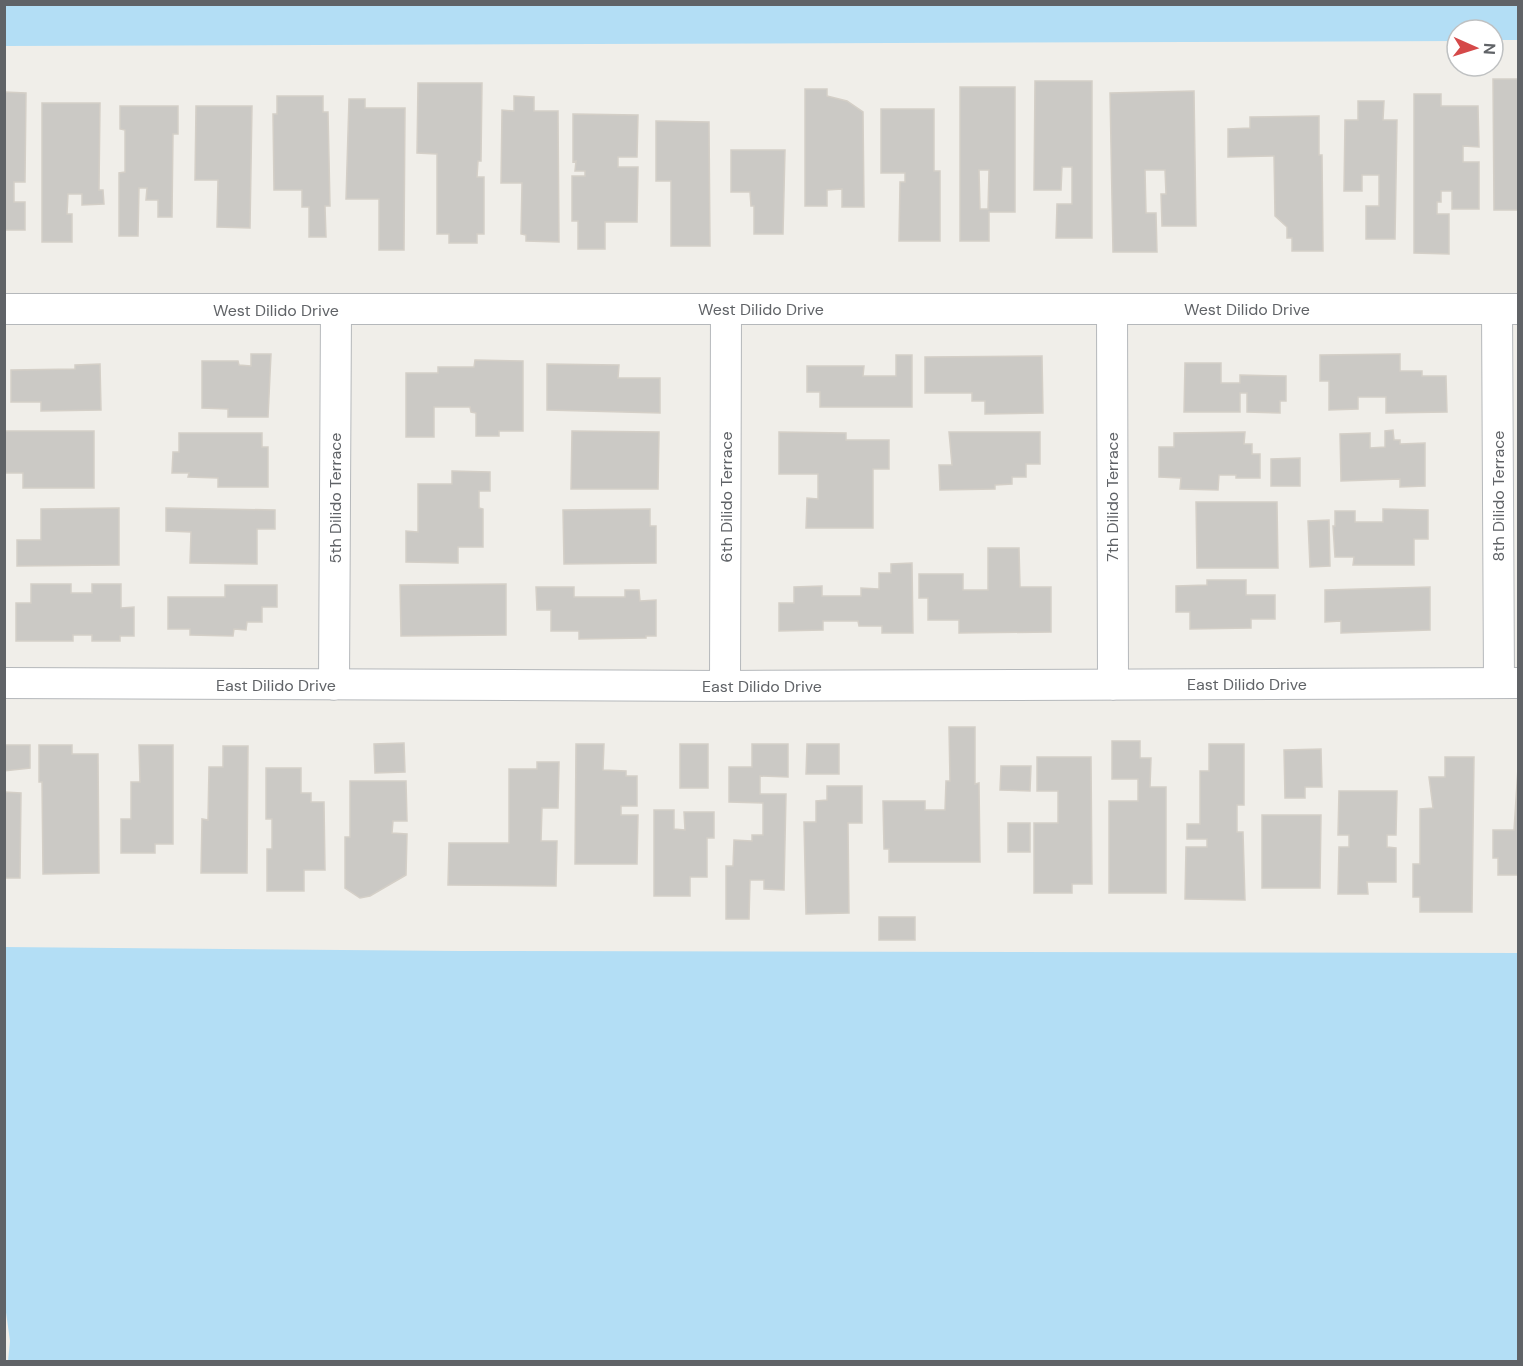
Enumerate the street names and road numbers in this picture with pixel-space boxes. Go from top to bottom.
street label: West Dilido Drive [698,299,824,320]
street label: West Dilido Drive [1184,299,1310,320]
street label: West Dilido Drive [213,300,339,321]
street label: 6th Dilido Terrace [716,431,737,563]
street label: 8th Dilido Terrace [1488,431,1509,561]
street label: 7th Dilido Terrace [1102,432,1123,562]
street label: 5th Dilido Terrace [325,433,346,563]
street label: East Dilido Drive [1187,674,1307,695]
street label: East Dilido Drive [216,675,336,696]
street label: East Dilido Drive [702,676,822,697]

